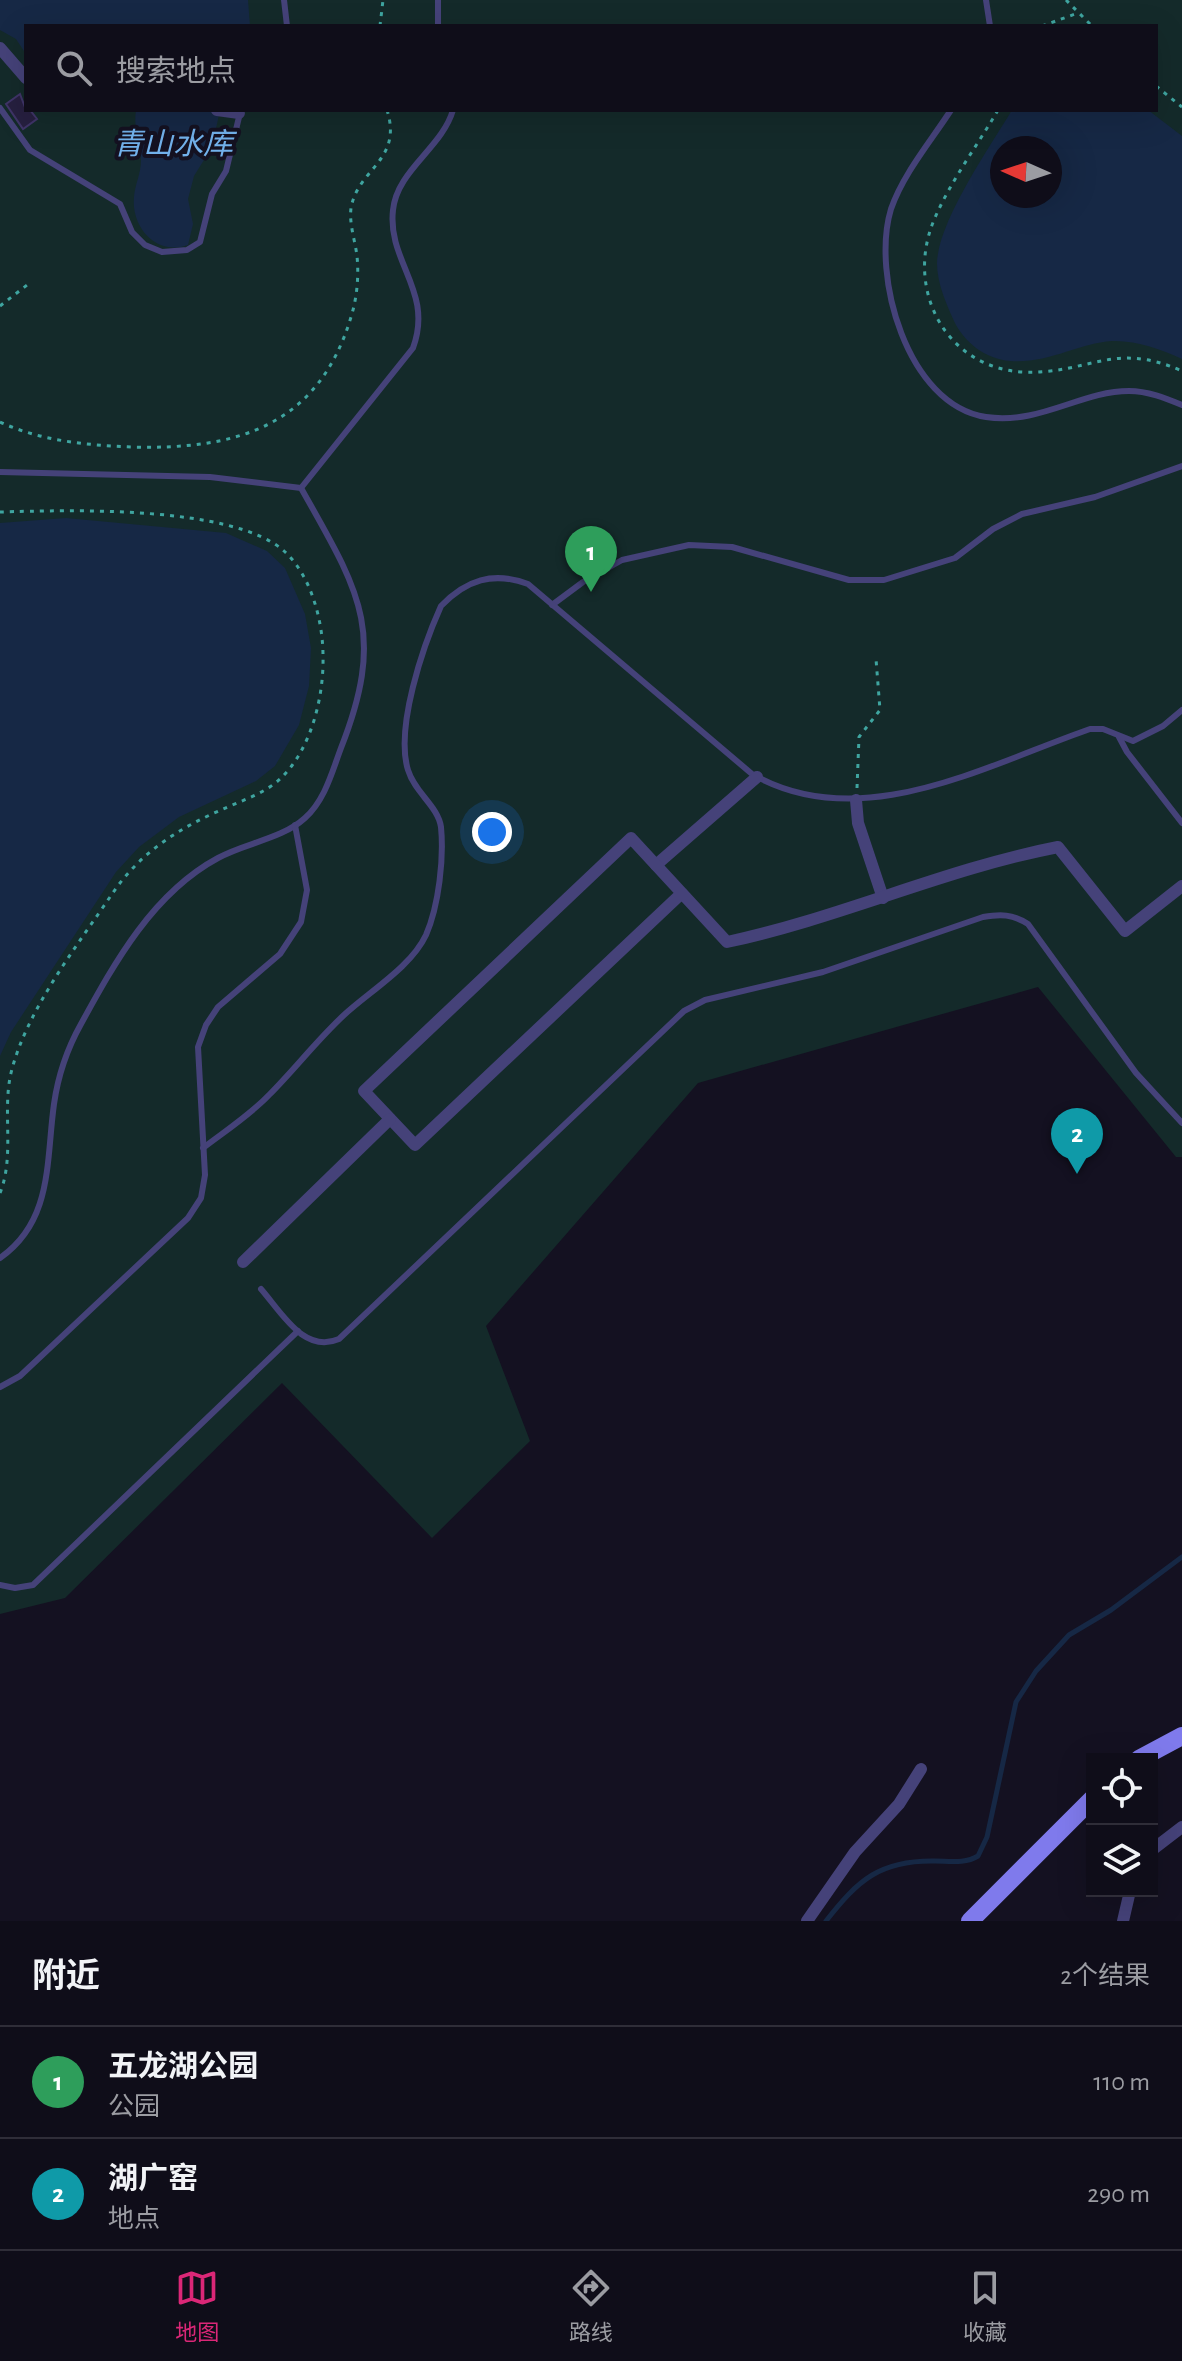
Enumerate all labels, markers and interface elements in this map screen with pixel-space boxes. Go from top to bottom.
search box [24,24,1158,112]
icon: search [52,46,96,90]
text: 搜索地点 [116,57,236,87]
water label: 青山水库 [113,128,238,160]
north arrow [990,136,1062,208]
pin: 1 [565,526,617,592]
your location [472,812,512,852]
pin: 2 [1051,1108,1103,1174]
map controls [1086,1753,1158,1897]
button: locate [1086,1753,1158,1825]
button: layers [1086,1825,1158,1897]
text: 附近 [32,1960,100,1994]
text: 2个结果 [1060,1963,1150,1989]
text: 五龙湖公园 [108,2052,258,2082]
text: 1 [53,2069,63,2095]
text: 110 m [1093,2069,1150,2095]
text: 公园 [108,2094,160,2120]
text: 湖广窑 [108,2164,198,2194]
text: 2 [52,2181,64,2207]
text: 290 m [1087,2181,1150,2207]
text: 地点 [108,2206,160,2232]
tab: 地图 [175,2266,219,2346]
tab: 路线 [569,2266,613,2346]
tab: 收藏 [963,2266,1007,2346]

